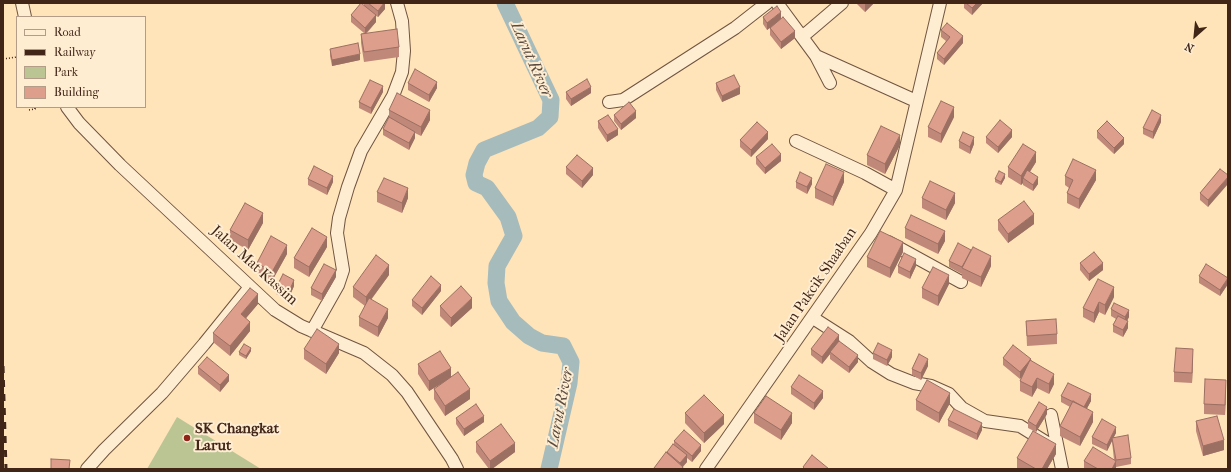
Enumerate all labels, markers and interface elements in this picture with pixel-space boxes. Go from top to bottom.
legend [16,16,146,108]
north arrow [1175,16,1215,56]
water label: Larut River [506,19,556,101]
text: Road [54,25,81,39]
text: N [1183,39,1196,55]
text: Railway [54,45,96,59]
text: Park [54,65,78,79]
text: Building [54,85,99,99]
street label: Jalan Mat Kassim [207,222,301,310]
street label: Jalan Pakcik Shaaban [771,224,861,346]
water label: Larut River [544,366,578,450]
place label: SK Changkat Larut [195,420,279,455]
marker: SK Changkat Larut [182,433,192,443]

